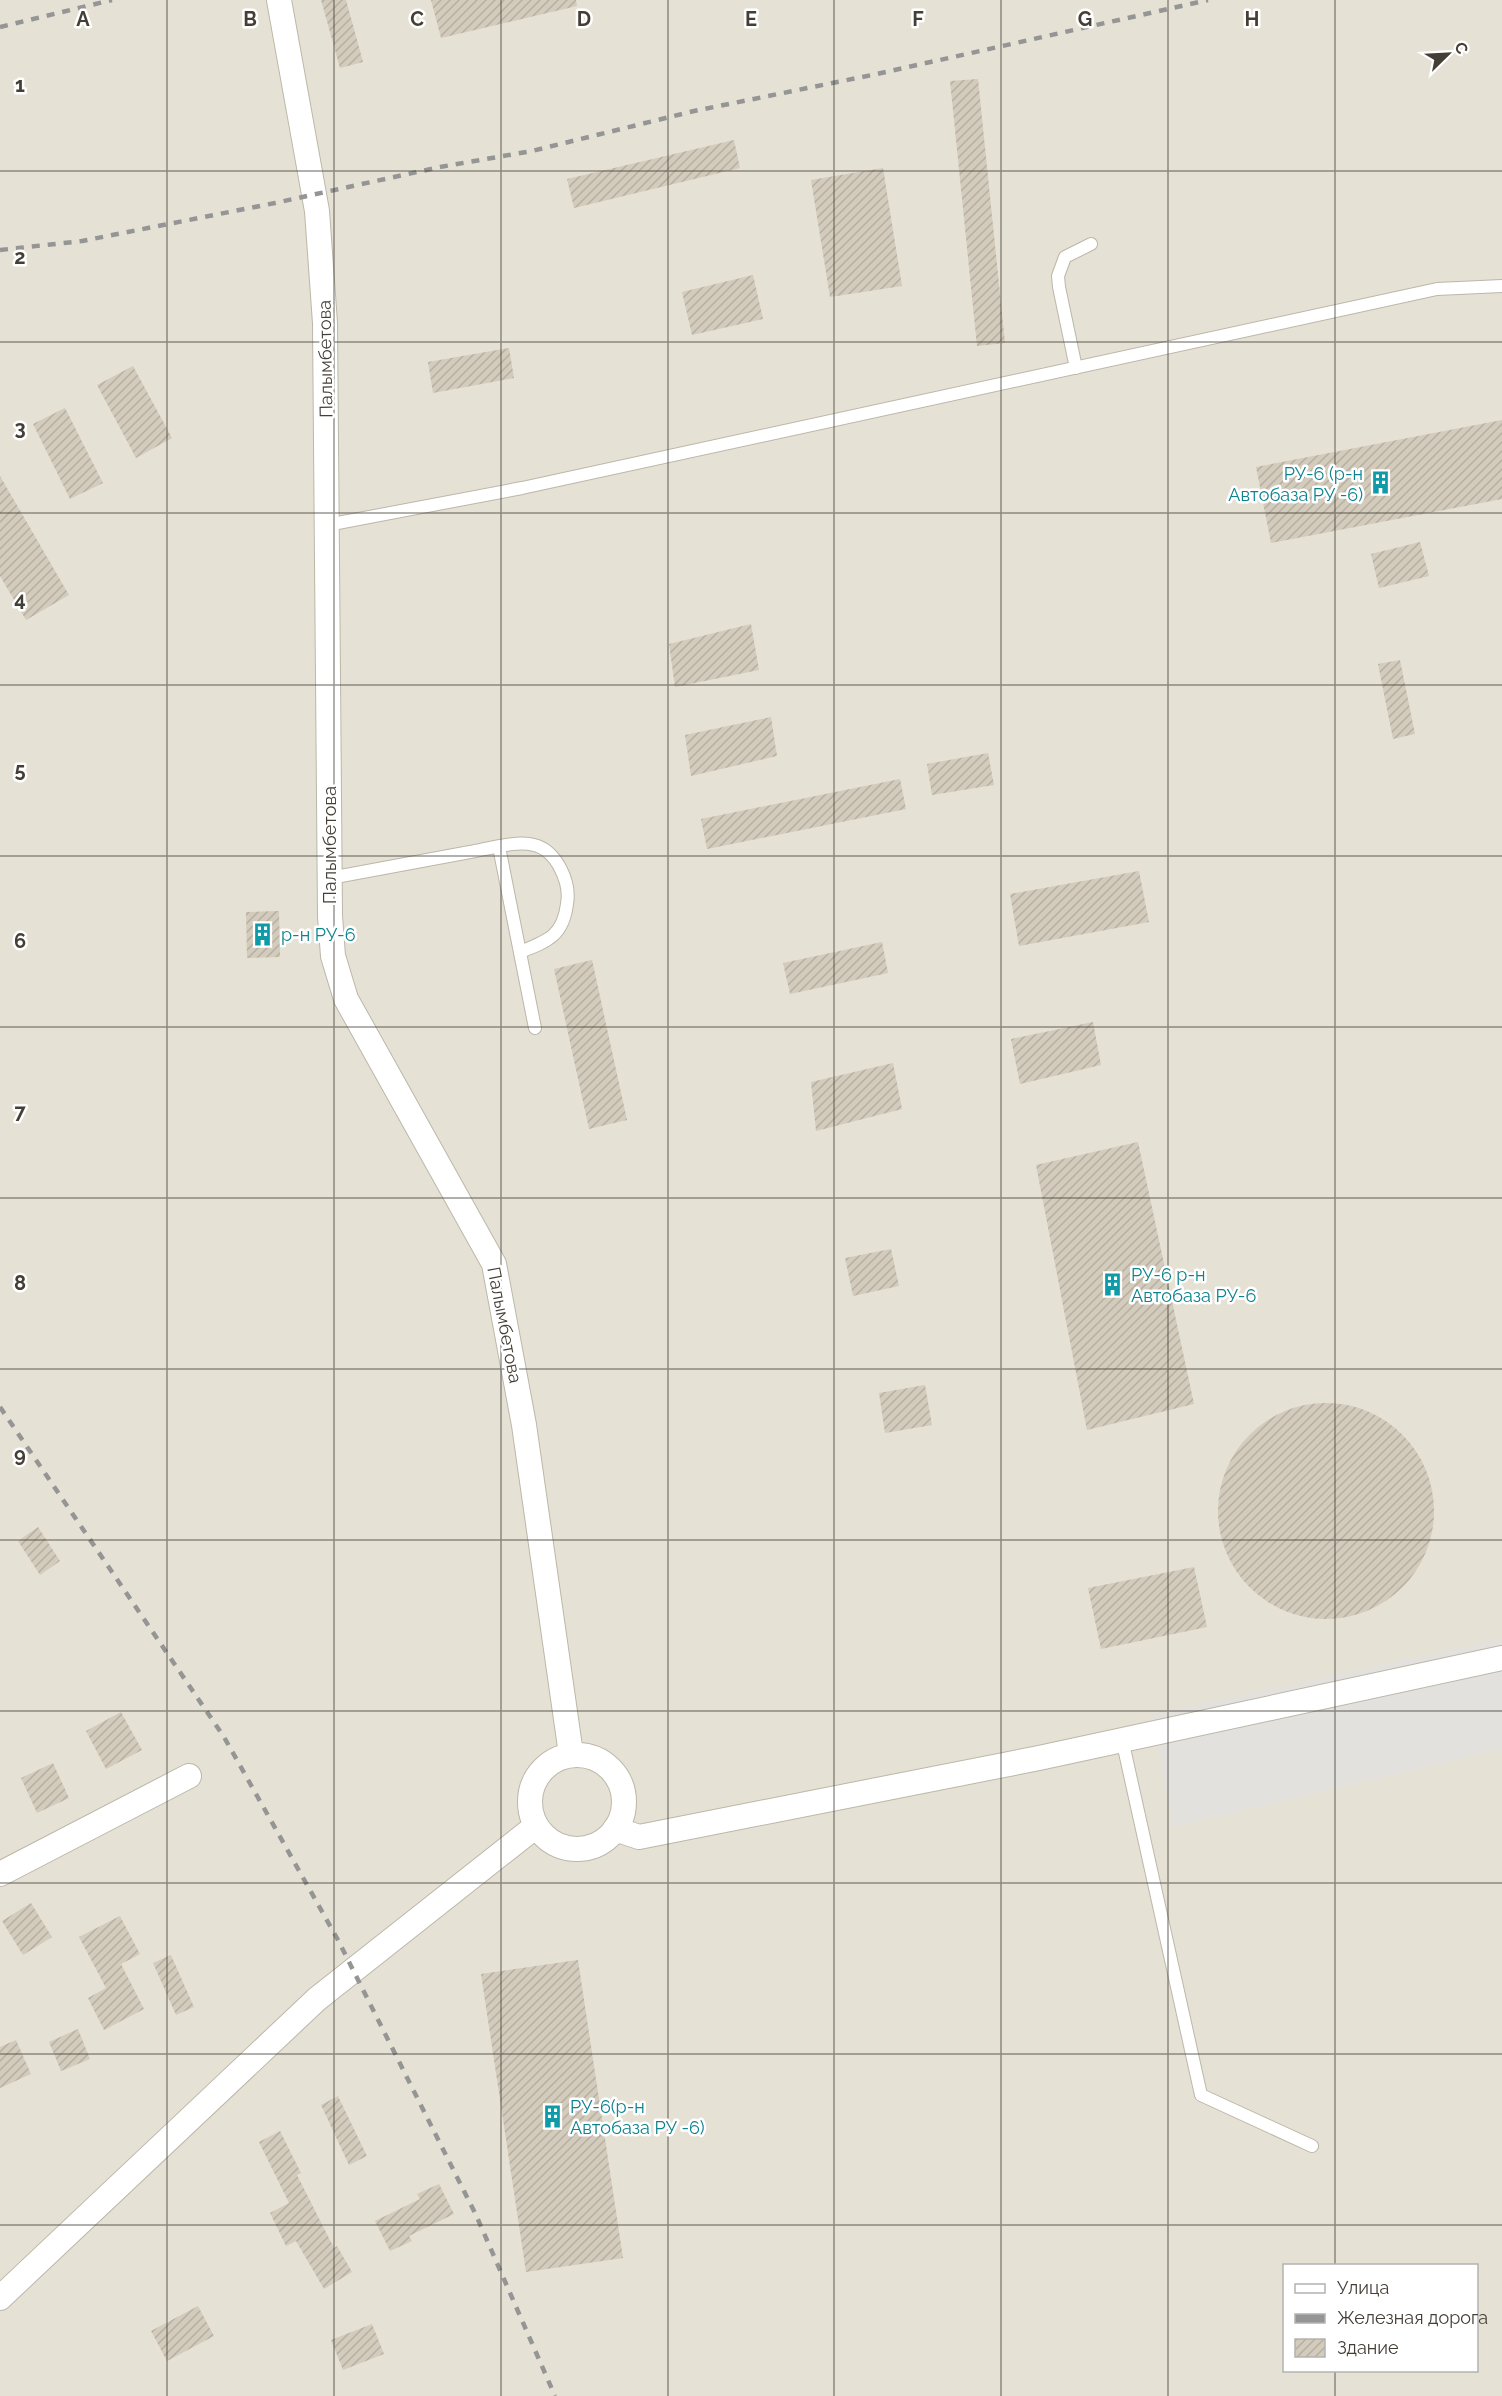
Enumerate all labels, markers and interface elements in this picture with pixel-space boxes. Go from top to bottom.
text: A [76,7,90,31]
text: B [243,7,257,31]
text: C [410,7,424,31]
text: D [577,7,591,31]
text: E [745,7,757,31]
text: F [912,7,924,31]
text: G [1078,7,1092,31]
text: H [1245,7,1259,31]
north arrow [1418,24,1478,84]
text: С [1450,39,1472,57]
text: 1 [15,73,25,97]
text: 2 [14,245,26,269]
street label: Палымбетова [313,300,337,418]
text: 3 [14,416,26,440]
place label: РУ-6 (р-н Автобаза РУ -6) [1228,463,1363,505]
building icon: РУ-6 (р-н Автобаза РУ -6) [1368,470,1394,496]
text: 4 [14,587,26,611]
text: 5 [14,758,26,782]
street label: Палымбетова [319,786,340,904]
building icon: р-н РУ-6 [250,921,276,947]
place label: р-н РУ-6 [281,924,356,945]
text: 6 [14,929,26,953]
text: 7 [14,1100,26,1124]
place label: РУ-6 р-н Автобаза РУ-6 [1131,1264,1256,1306]
street label: Палымбетова [483,1265,527,1385]
text: 8 [14,1271,26,1295]
building icon: РУ-6 р-н Автобаза РУ-6 [1100,1271,1126,1297]
text: 9 [14,1443,26,1467]
place label: РУ-6(р-н Автобаза РУ -6) [570,2096,705,2138]
building icon: РУ-6(р-н Автобаза РУ -6) [539,2103,565,2129]
legend [1283,2264,1478,2372]
text: Улица [1337,2277,1389,2298]
text: Железная дорога [1337,2307,1488,2328]
text: Здание [1337,2337,1399,2358]

